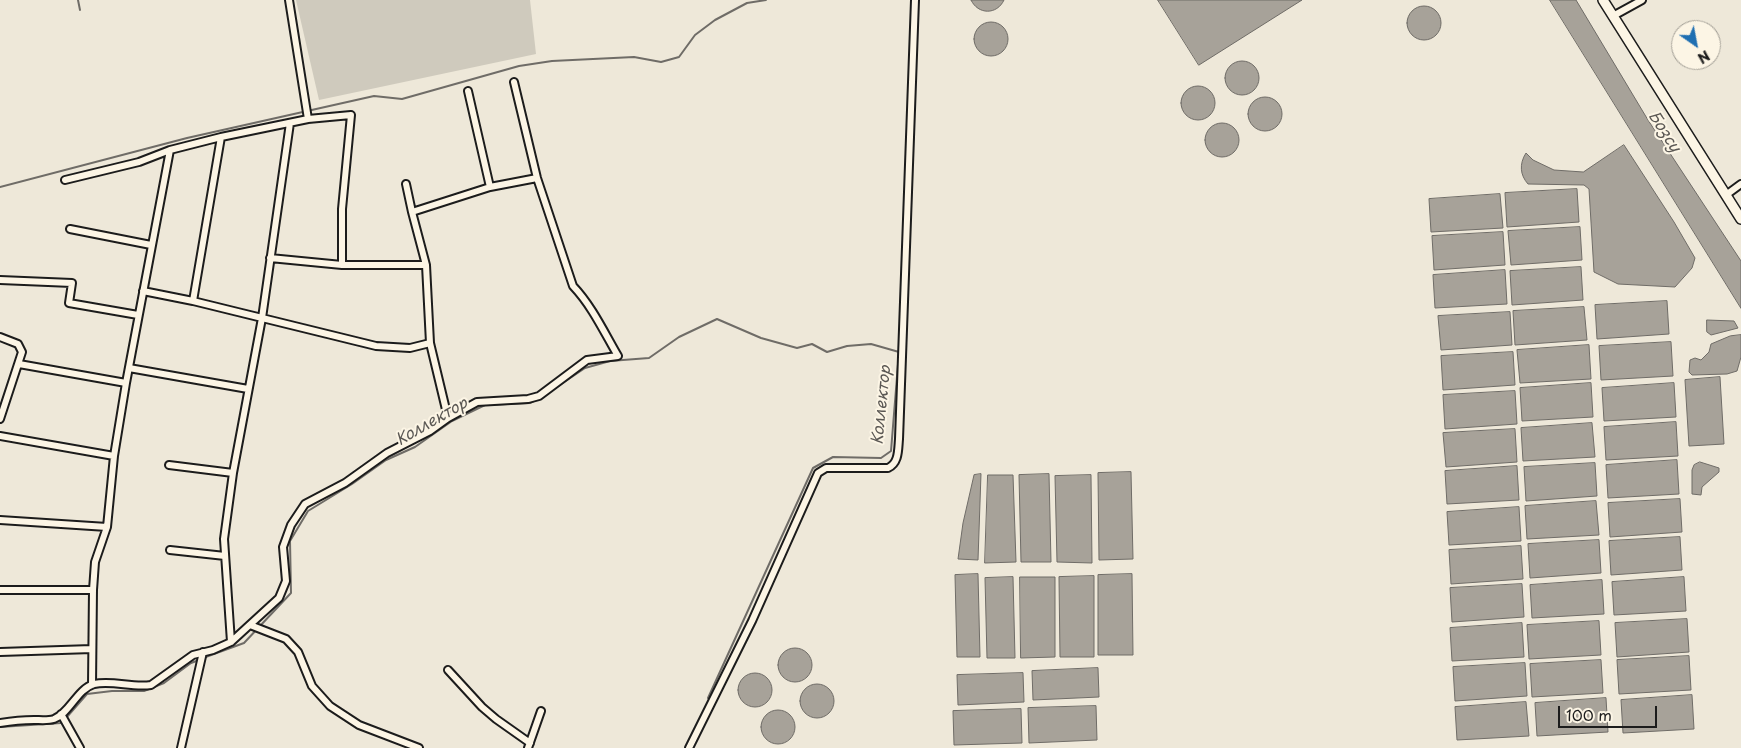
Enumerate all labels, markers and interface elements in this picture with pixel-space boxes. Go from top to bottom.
north arrow [1671,20,1721,70]
text: N [1694,45,1714,69]
water label: Бозсу [1644,108,1684,156]
water label: Коллектор [868,365,896,445]
water label: Коллектор [393,394,471,450]
scale bar [1561,696,1660,728]
text: 100 m [1566,703,1612,726]

